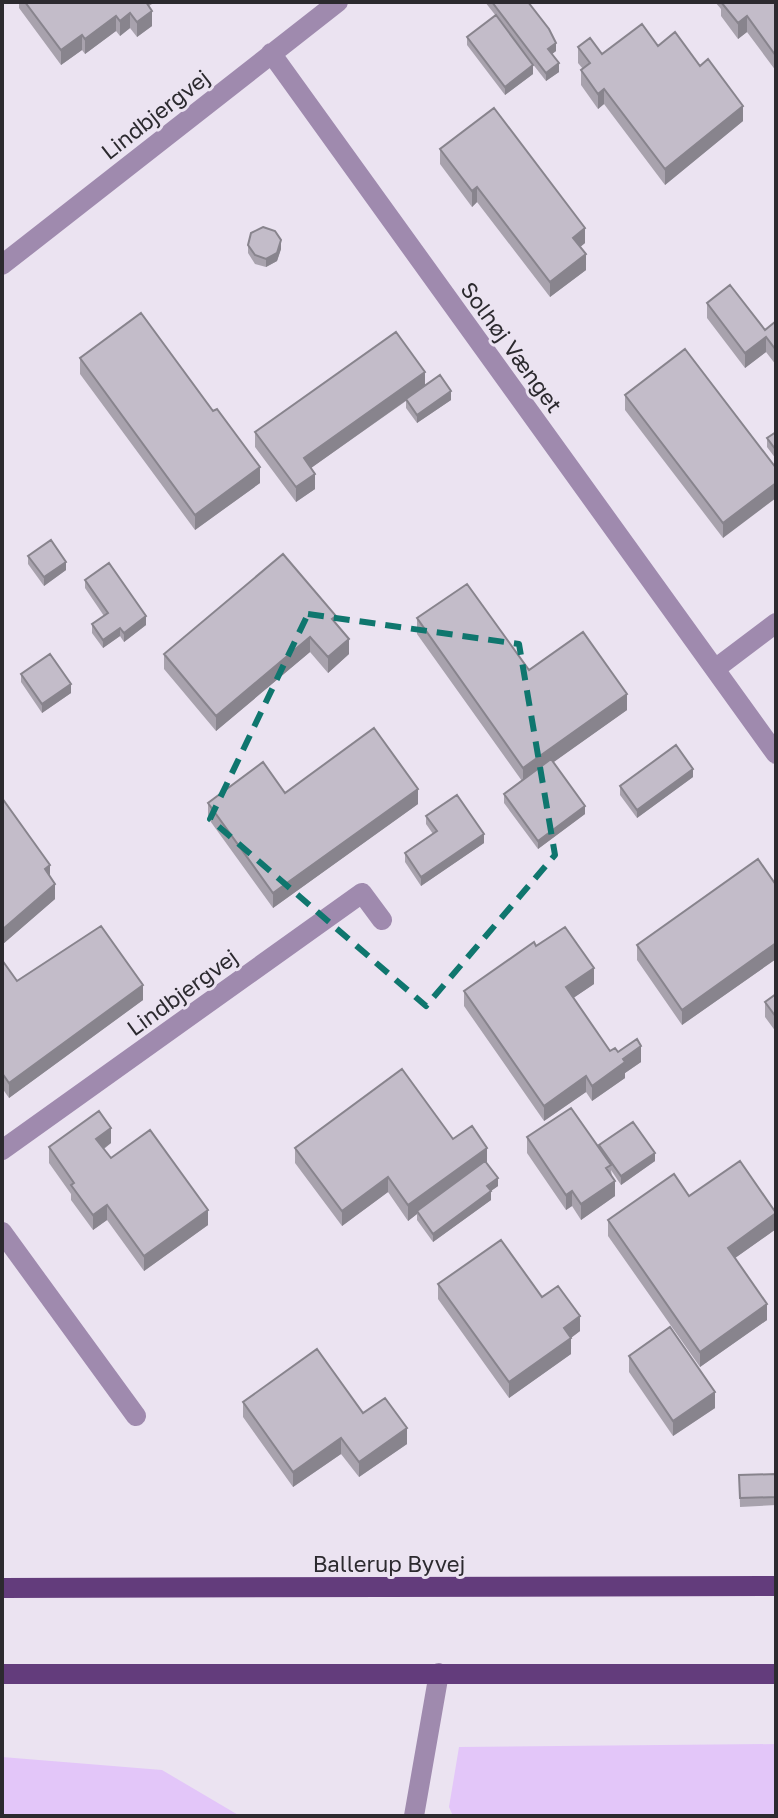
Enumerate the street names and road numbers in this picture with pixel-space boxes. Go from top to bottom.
street label: Lindbjergvej [95,63,215,165]
street label: Solhøj Vænget [456,276,568,418]
street label: Lindbjergvej [121,943,243,1041]
street label: Ballerup Byvej [313,1550,465,1577]

